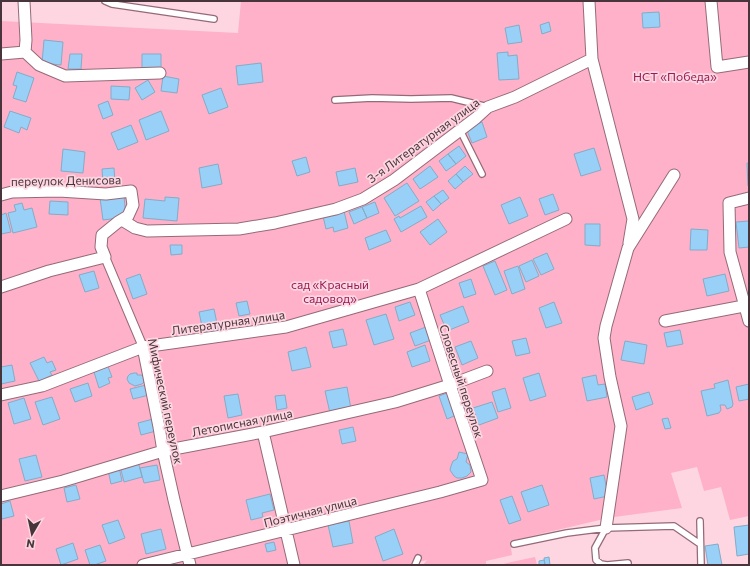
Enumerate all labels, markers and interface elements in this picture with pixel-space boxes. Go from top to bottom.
park label: НСТ «Победа» [633,69,717,83]
street label: 3-я Литературная улица [364,95,482,185]
street label: переулок Денисова [11,172,121,188]
park label: сад «Красный садовод» [291,277,369,305]
street label: Литературная улица [170,307,286,337]
street label: Словесный переулок [437,323,487,440]
street label: Мифический переулок [146,337,186,466]
street label: Летописная улица [190,405,294,439]
street label: Поэтичная улица [262,493,358,529]
north arrow [12,514,52,554]
text: N [25,537,35,551]

